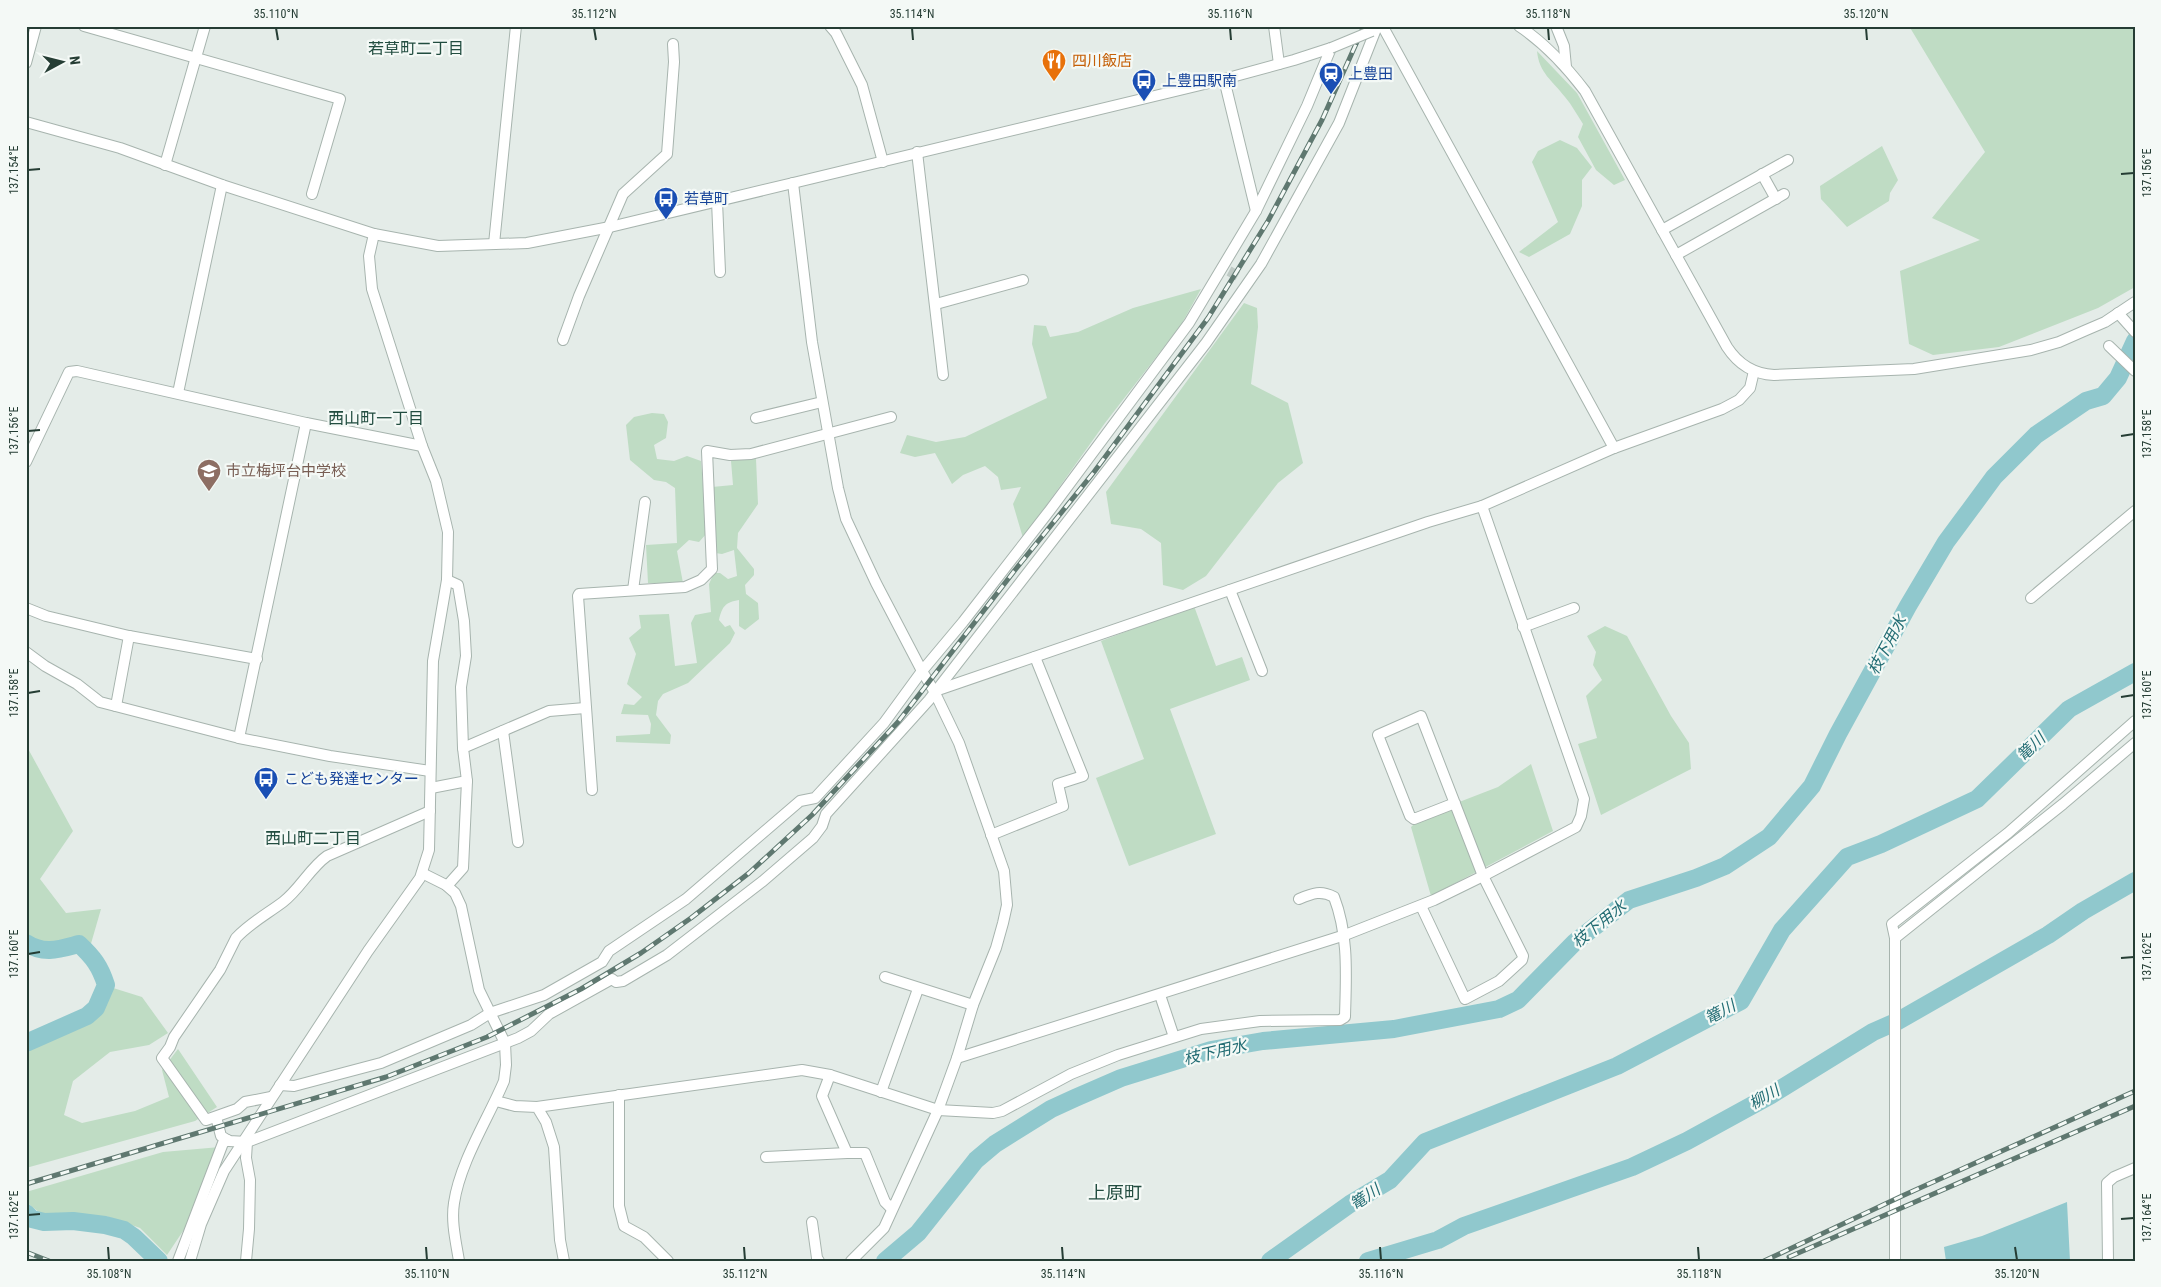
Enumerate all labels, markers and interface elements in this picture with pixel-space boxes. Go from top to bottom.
text: 35.110°N [254,7,298,21]
text: 35.112°N [572,7,616,21]
text: 35.114°N [890,7,934,21]
text: 35.116°N [1208,7,1252,21]
text: 35.118°N [1526,7,1570,21]
text: 35.120°N [1844,7,1888,21]
north arrow [38,38,88,88]
district label: 若草町二丁目 [368,39,464,58]
restaurant icon: 四川飯店 [1041,48,1067,82]
place label: 四川飯店 [1072,52,1132,70]
text: N [66,55,83,66]
station icon: 上豊田 [1318,61,1344,95]
place label: 上豊田 [1348,65,1393,83]
bus stop icon: 上豊田駅南 [1131,68,1157,102]
place label: 上豊田駅南 [1162,72,1237,90]
text: 137.154°E [7,145,21,195]
text: 137.156°E [2140,148,2154,198]
bus stop icon: 若草町 [653,186,679,220]
place label: 若草町 [684,190,729,208]
text: 137.156°E [7,406,21,456]
district label: 西山町一丁目 [328,409,424,428]
text: 137.158°E [2140,409,2154,459]
school or university icon: 市立梅坪台中学校 [196,458,222,492]
place label: 市立梅坪台中学校 [226,462,346,480]
water label: 枝下用水 [1864,611,1911,678]
text: 137.158°E [7,668,21,718]
text: 137.160°E [2140,670,2154,720]
water label: 篭川 [2013,728,2051,765]
bus stop icon: こども発達センター [253,766,279,800]
place label: こども発達センター [284,770,419,788]
district label: 西山町二丁目 [265,829,361,848]
water label: 枝下用水 [1568,895,1631,952]
text: 137.160°E [7,929,21,979]
text: 137.162°E [2140,932,2154,982]
water label: 篭川 [1701,995,1740,1028]
water label: 枝下用水 [1182,1035,1250,1068]
water label: 柳川 [1745,1080,1784,1113]
water label: 篭川 [1346,1179,1385,1214]
district label: 上原町 [1088,1182,1142,1203]
text: 137.162°E [7,1190,21,1240]
text: 137.164°E [2140,1193,2154,1243]
text: 35.108°N [87,1267,131,1281]
text: 35.110°N [405,1267,449,1281]
text: 35.112°N [723,1267,767,1281]
text: 35.114°N [1041,1267,1085,1281]
text: 35.116°N [1359,1267,1403,1281]
text: 35.118°N [1677,1267,1721,1281]
text: 35.120°N [1995,1267,2039,1281]

